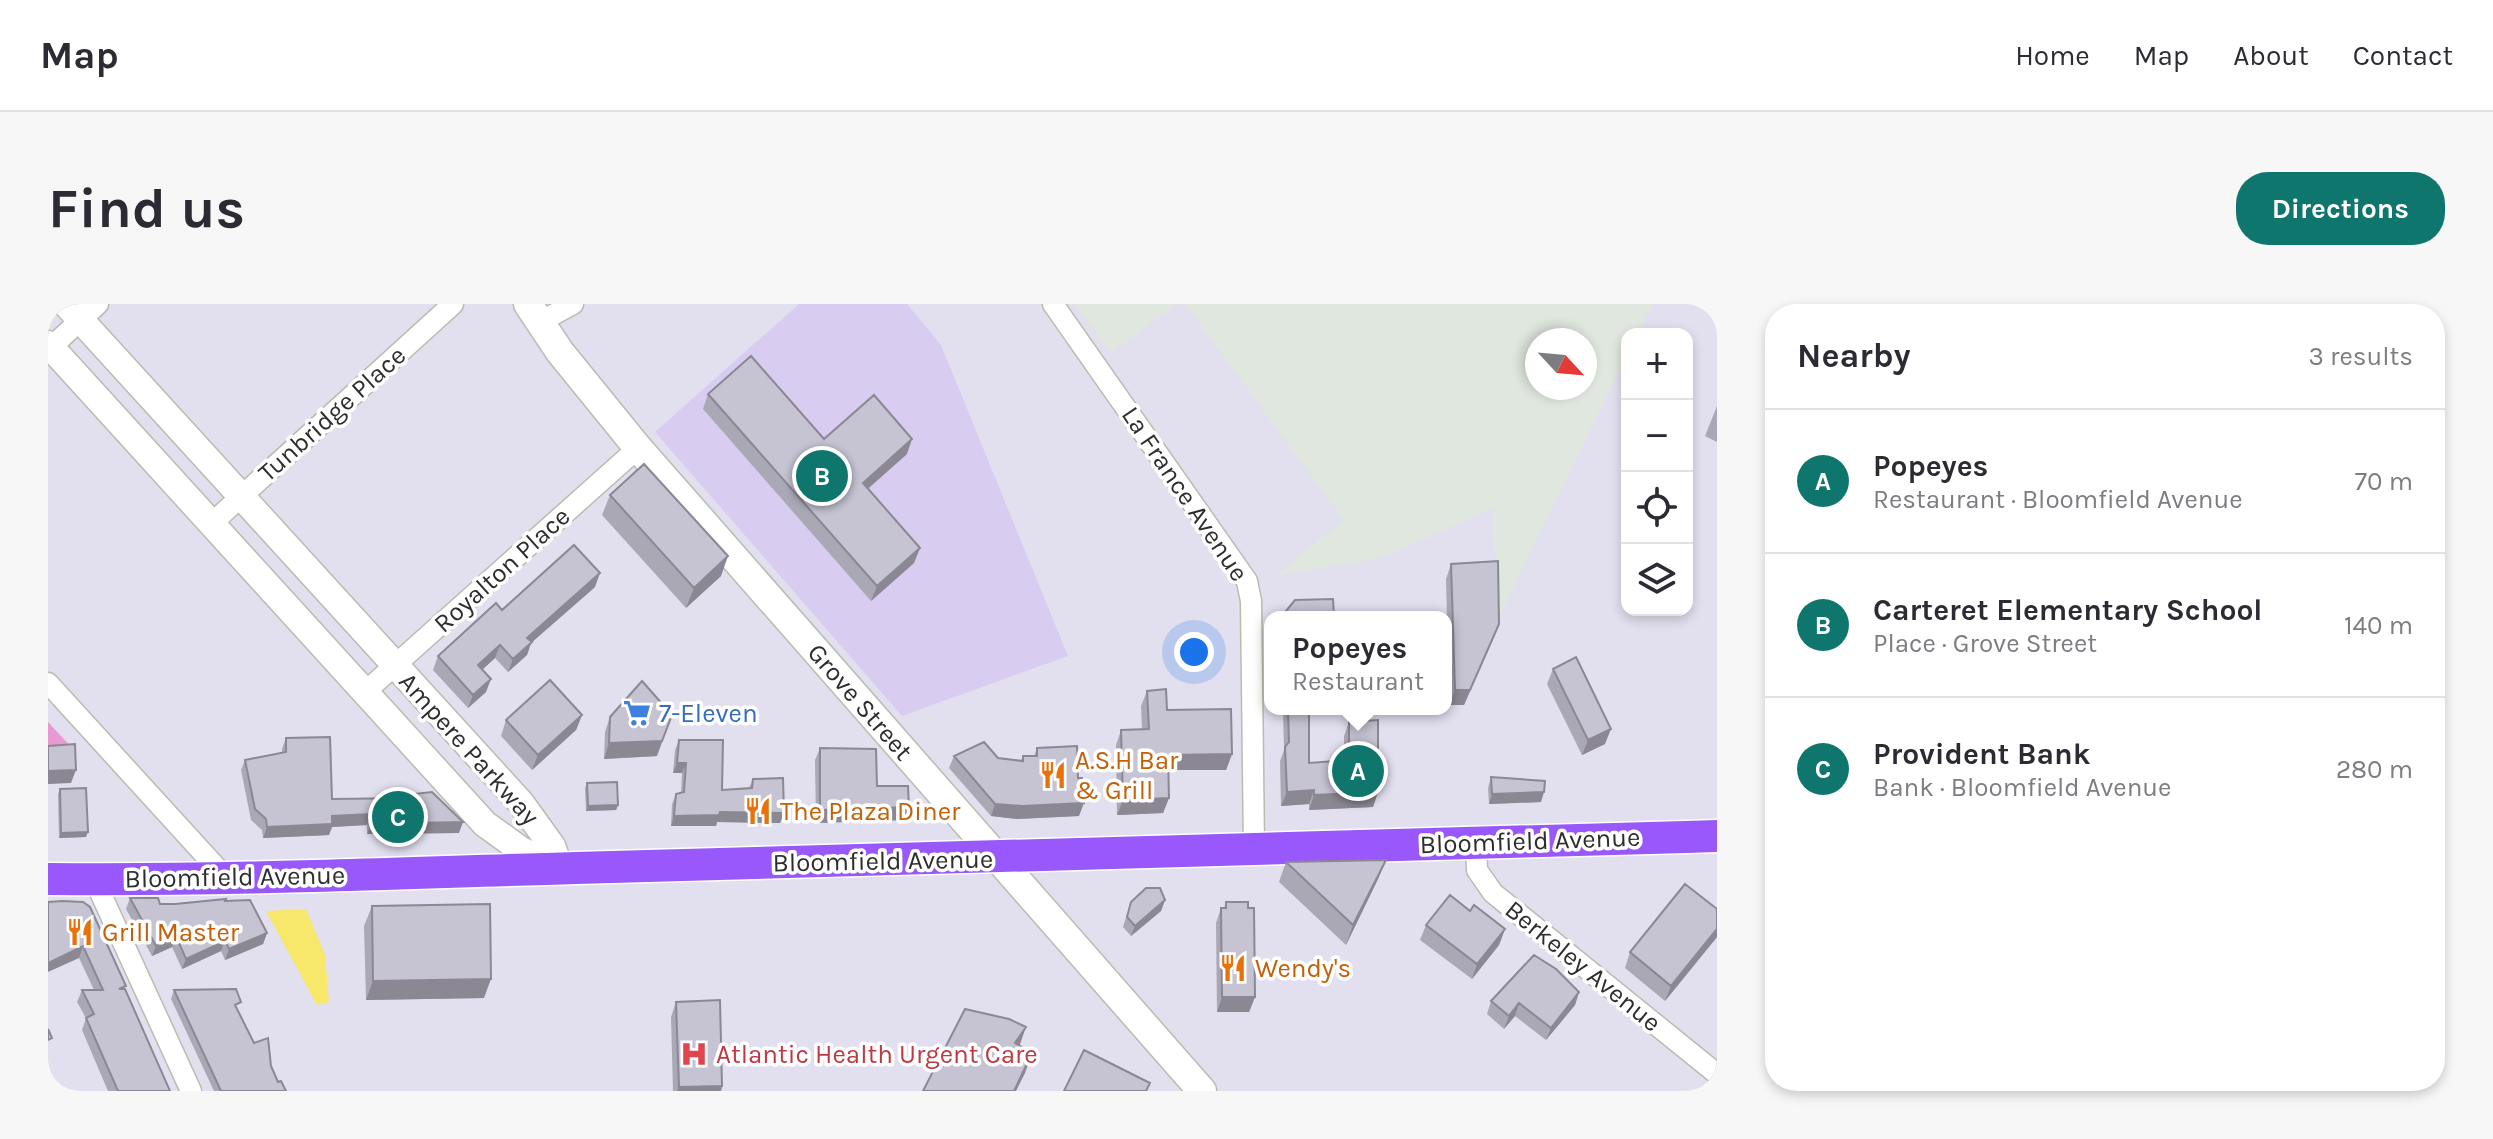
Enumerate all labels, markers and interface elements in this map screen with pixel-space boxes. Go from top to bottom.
text: Map [40,33,119,78]
text: Home [2015,39,2090,72]
text: Map [2134,39,2189,72]
text: About [2233,39,2309,72]
text: Contact [2353,39,2453,72]
button: Directions [2236,172,2445,245]
text: Find us [48,176,245,241]
north arrow [1525,328,1597,400]
map controls [1621,328,1693,616]
button: + [1621,328,1693,400]
text: Nearby [1797,336,1911,376]
street label: Tunbridge Place [252,340,412,488]
text: 3 results [2309,341,2413,372]
button: − [1621,400,1693,472]
street label: La France Avenue [1115,401,1255,587]
pin: B [796,446,848,506]
text: Popeyes [1873,448,1988,484]
text: A [1815,466,1831,497]
text: 70 m [2355,466,2413,497]
button: locate [1621,472,1693,544]
text: Restaurant · Bloomfield Avenue [1873,484,2243,515]
street label: Royalton Place [428,501,576,639]
button: layers [1621,544,1693,616]
text: Carteret Elementary School [1873,592,2263,628]
text: B [1815,610,1831,641]
text: 140 m [2344,610,2413,641]
popup [1264,611,1452,715]
text: Place · Grove Street [1873,628,2097,659]
text: Popeyes [1292,630,1407,666]
your location [1174,632,1214,672]
street label: Grove Street [801,637,919,767]
street label: Ampere Parkway [392,666,546,832]
text: Restaurant [1292,666,1424,697]
supermarket icon: 7-Eleven [622,698,652,728]
place label: 7-Eleven [659,698,758,729]
text: Provident Bank [1873,736,2090,772]
pin: A [1332,741,1384,801]
place label: A.S.H Bar & Grill [1075,745,1179,806]
text: C [1815,754,1831,785]
text: 280 m [2336,754,2413,785]
restaurant icon: A.S.H Bar & Grill [1038,760,1068,790]
text: Bank · Bloomfield Avenue [1873,772,2171,803]
pin: C [372,787,424,847]
restaurant icon: The Plaza Diner [743,796,773,826]
place label: The Plaza Diner [780,796,961,827]
street label: Bloomfield Avenue [1419,822,1641,860]
street label: Bloomfield Avenue [772,844,994,878]
street label: Bloomfield Avenue [124,860,346,894]
street label: Berkeley Avenue [1499,894,1667,1038]
restaurant icon: Grill Master [65,917,95,947]
place label: Grill Master [102,917,240,948]
restaurant icon: Wendy's [1218,953,1248,983]
place label: Wendy's [1255,953,1351,984]
hospital icon: Atlantic Health Urgent Care [679,1039,709,1069]
place label: Atlantic Health Urgent Care [716,1039,1038,1070]

